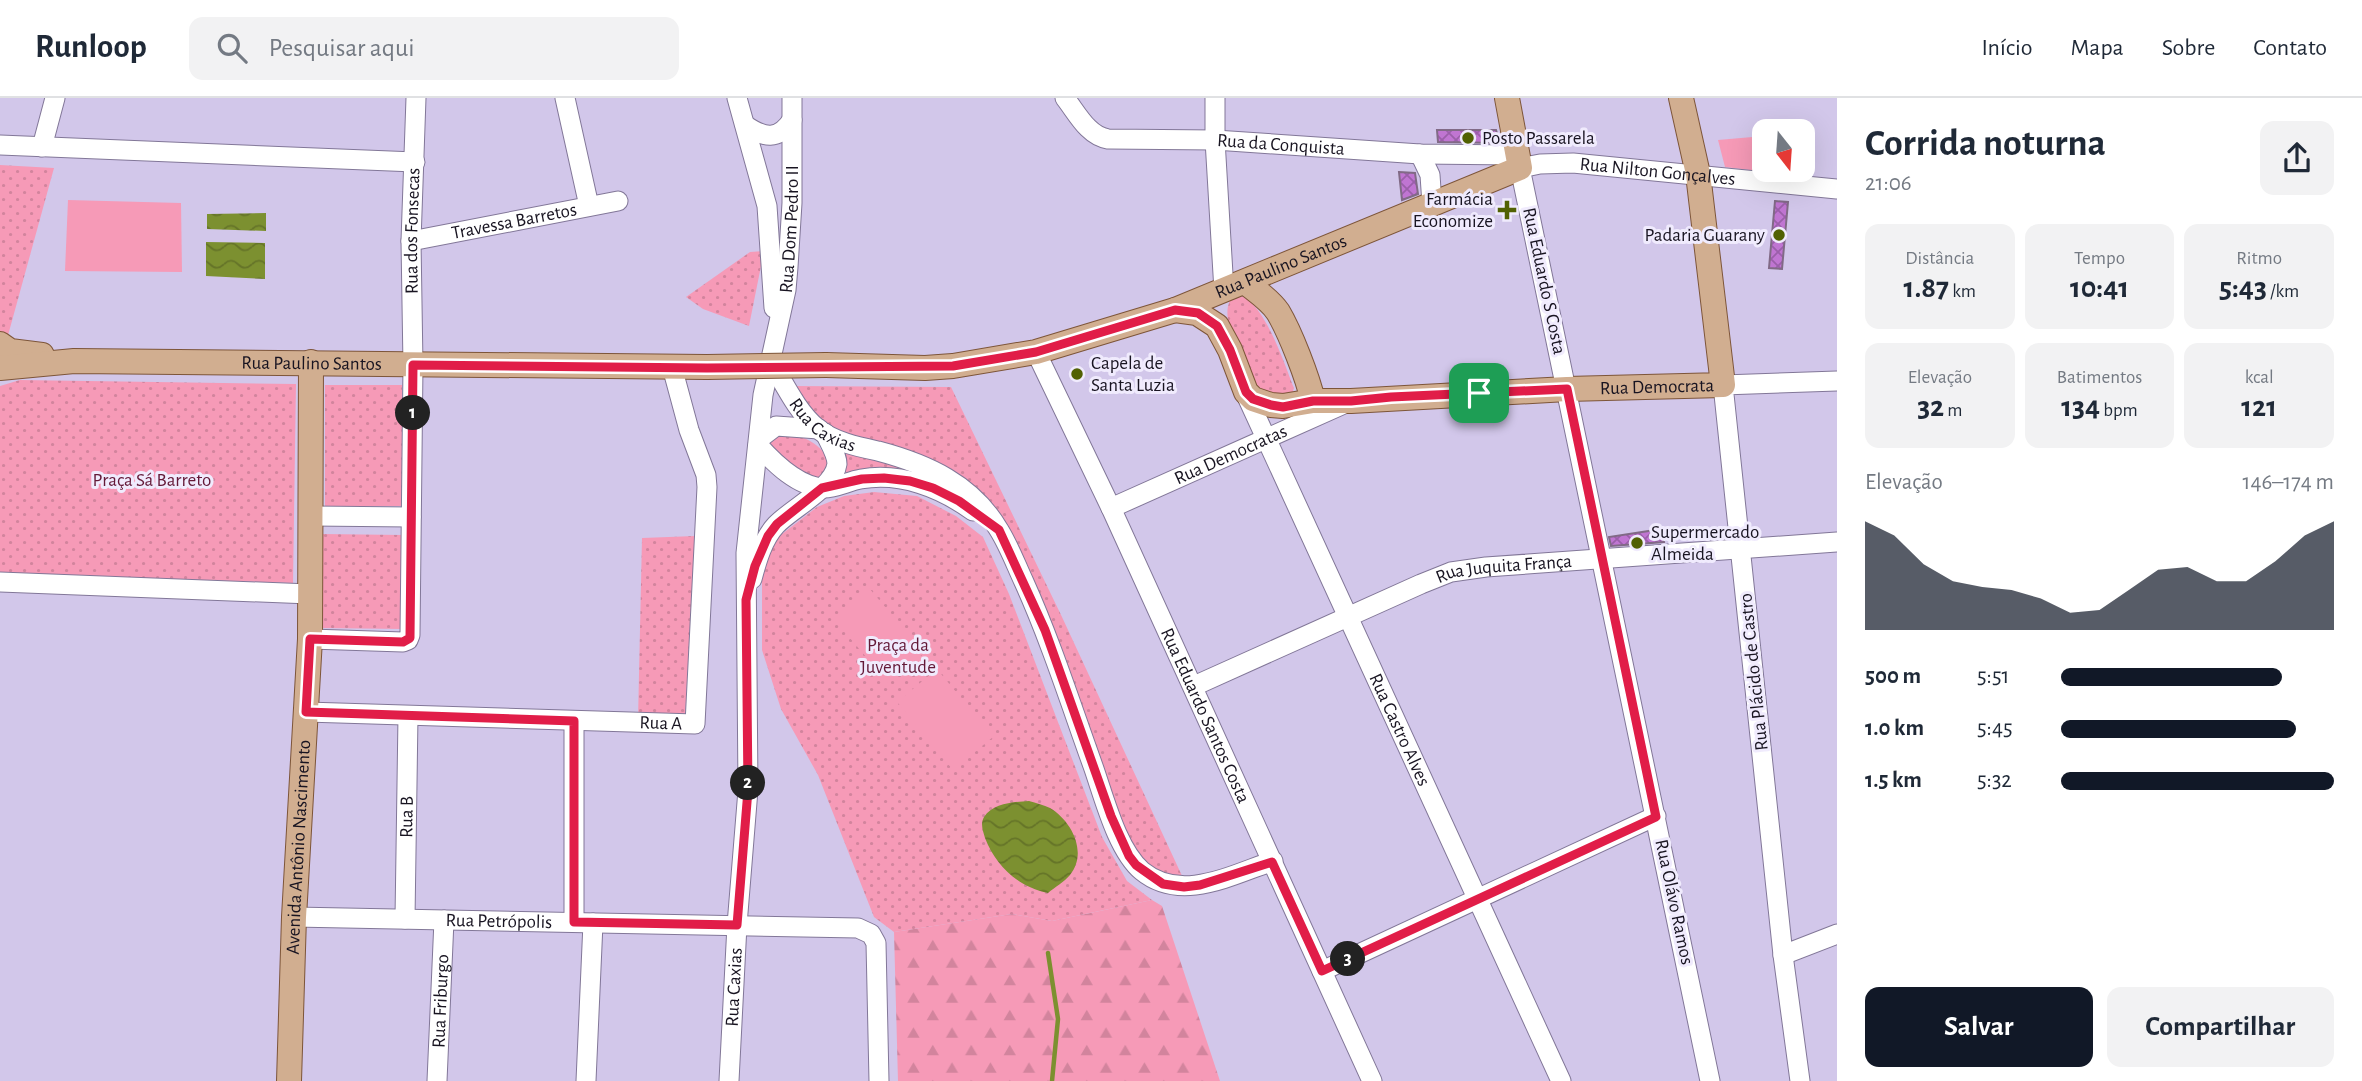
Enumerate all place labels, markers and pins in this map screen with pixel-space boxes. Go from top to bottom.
place label: Posto Passarela [1482,129,1595,148]
marker: Posto Passarela [1460,130,1476,146]
place label: Farmácia Economize [1413,190,1493,231]
marker: Farmácia Economize [1499,202,1515,218]
place label: Padaria Guarany [1644,226,1765,245]
marker: Padaria Guarany [1771,227,1787,243]
place label: Capela de Santa Luzia [1091,354,1175,395]
pin [1449,363,1509,423]
marker: Capela de Santa Luzia [1069,366,1085,382]
pin: 1 [396,396,430,430]
place label: Supermercado Almeida [1651,523,1759,564]
marker: Supermercado Almeida [1629,535,1645,551]
pin: 2 [730,766,766,800]
pin: 3 [1330,942,1366,976]

